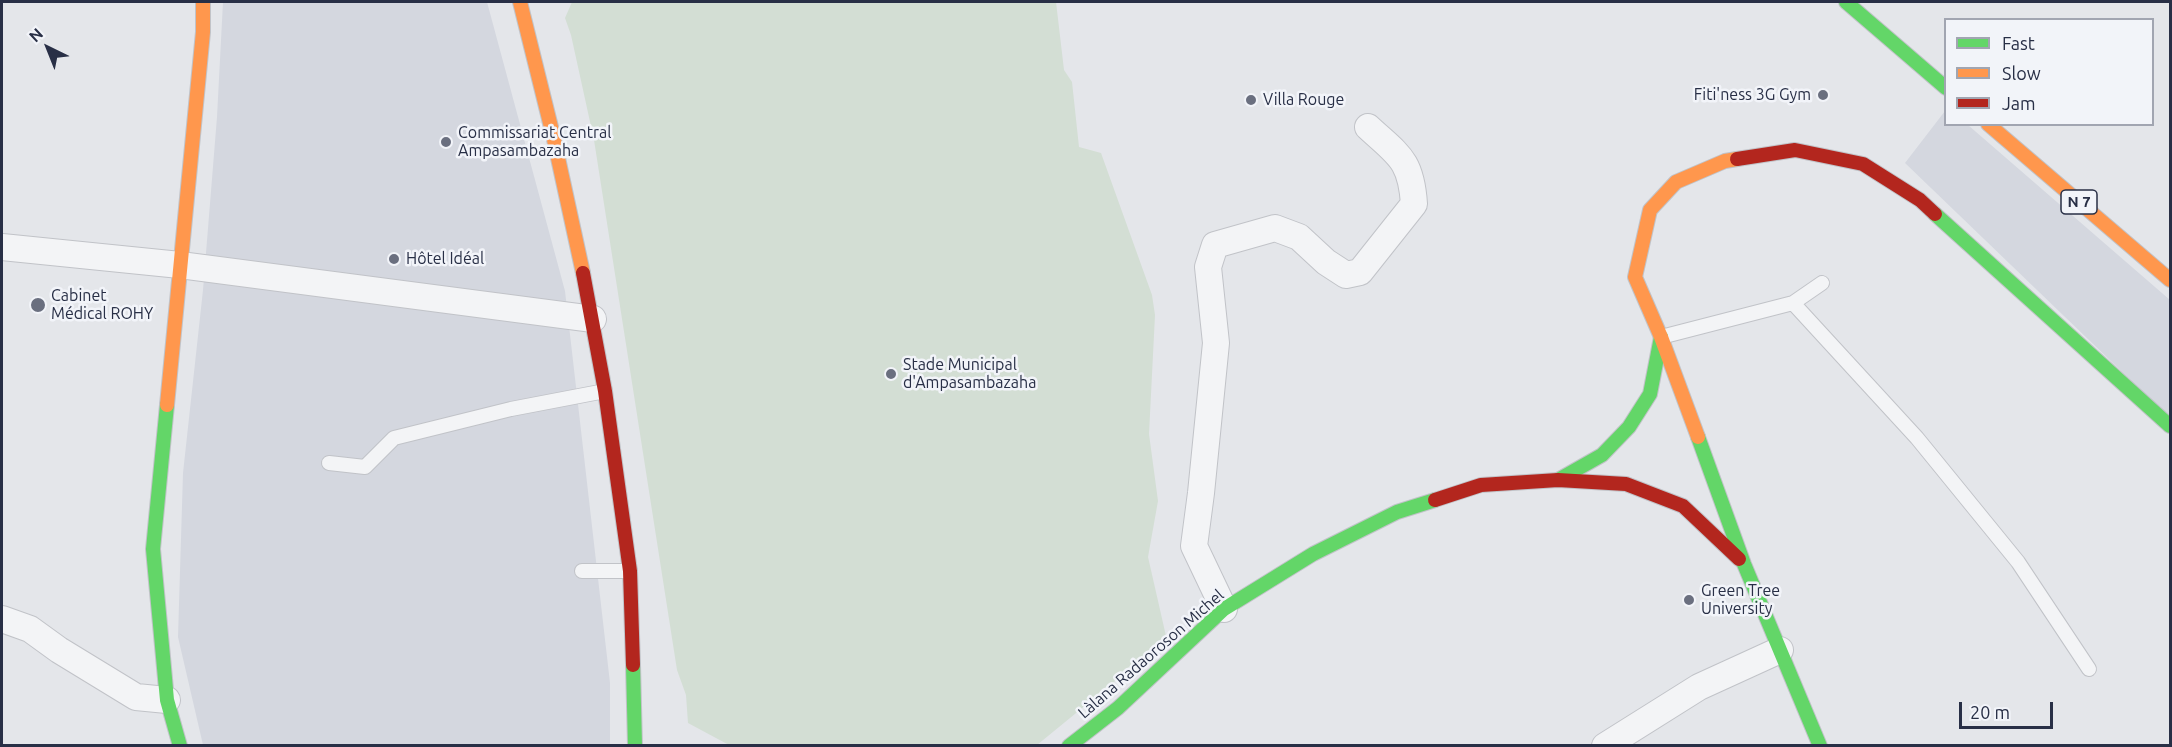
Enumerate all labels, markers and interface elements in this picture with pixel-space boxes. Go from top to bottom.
north arrow [18,18,78,78]
legend [1944,18,2154,126]
text: N [25,24,46,45]
text: Fast [2002,33,2035,53]
text: Slow [2002,63,2041,83]
place label: Fiti'ness 3G Gym [1694,85,1811,105]
marker: Fiti'ness 3G Gym [1816,88,1830,102]
place label: Villa Rouge [1263,90,1344,110]
marker: Villa Rouge [1244,93,1258,107]
text: Jam [2002,93,2036,113]
place label: Commissariat Central Ampasambazaha [458,123,611,161]
marker: Commissariat Central Ampasambazaha [439,135,453,149]
road number: N 7 [2061,190,2097,214]
place label: Hôtel Idéal [406,249,484,269]
marker: Hôtel Idéal [387,252,401,266]
place label: Cabinet Médical ROHY [51,286,153,324]
marker: Cabinet Médical ROHY [29,296,47,314]
place label: Stade Municipal d'Ampasambazaha [903,355,1036,393]
marker: Stade Municipal d'Ampasambazaha [884,367,898,381]
place label: Green Tree University [1701,581,1780,619]
street label: Làlana Radaoroson Michel [1074,585,1228,723]
marker: Green Tree University [1682,593,1696,607]
scale bar [1962,690,2056,728]
text: 20 m [1970,702,2010,722]

